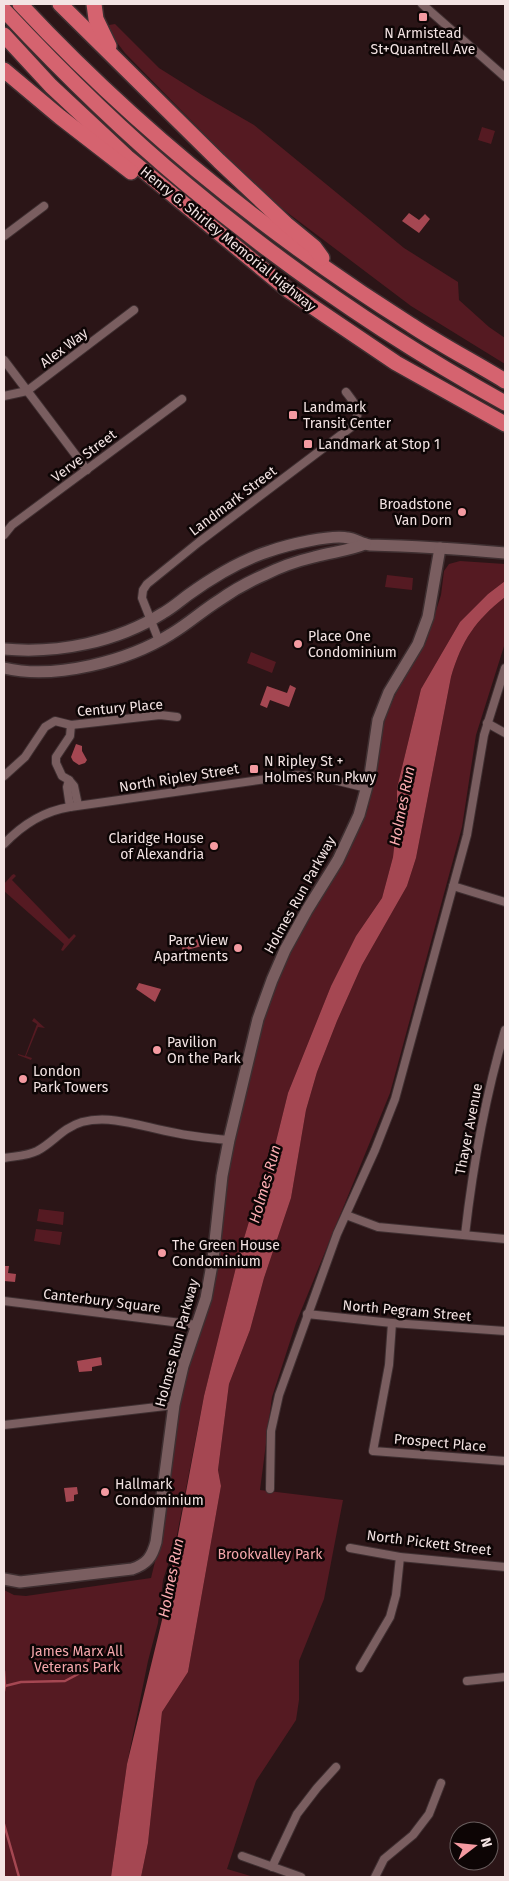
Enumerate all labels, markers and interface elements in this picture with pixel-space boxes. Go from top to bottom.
marker: N Armistead St+Quantrell Ave [417,11,429,23]
place label: N Armistead St+Quantrell Ave [371,25,475,58]
street label: Henry G. Shirley Memorial Highway [137,163,319,315]
street label: Alex Way [37,324,91,371]
place label: Landmark Transit Center [303,399,392,432]
marker: Landmark Transit Center [287,409,299,421]
street label: Verve Street [48,426,120,486]
place label: Landmark at Stop 1 [318,436,440,453]
marker: Landmark at Stop 1 [302,438,314,450]
street label: Landmark Street [186,462,281,539]
place label: Broadstone Van Dorn [379,496,452,529]
marker: Broadstone Van Dorn [456,506,468,518]
place label: Place One Condominium [308,628,397,661]
marker: Place One Condominium [292,638,304,650]
street label: Century Place [76,696,164,720]
place label: N Ripley St + Holmes Run Pkwy [264,753,376,786]
street label: North Ripley Street [118,760,241,796]
marker: N Ripley St + Holmes Run Pkwy [248,763,260,775]
water label: Holmes Run [385,765,419,847]
place label: Claridge House of Alexandria [109,830,204,863]
street label: Holmes Run Parkway [261,833,339,957]
marker: Claridge House of Alexandria [208,840,220,852]
place label: Parc View Apartments [154,932,228,965]
marker: Parc View Apartments [232,942,244,954]
place label: Pavilion On the Park [167,1034,242,1067]
marker: Pavilion On the Park [151,1044,163,1056]
place label: London Park Towers [33,1063,109,1096]
marker: London Park Towers [17,1073,29,1085]
street label: Thayer Avenue [452,1082,486,1176]
water label: Holmes Run [245,1143,285,1225]
place label: The Green House Condominium [172,1237,280,1270]
marker: The Green House Condominium [156,1247,168,1259]
street label: Holmes Run Parkway [152,1277,202,1409]
street label: Canterbury Square [42,1285,162,1317]
street label: North Pegram Street [342,1297,473,1325]
street label: Prospect Place [393,1430,487,1456]
place label: Hallmark Condominium [115,1476,204,1509]
marker: Hallmark Condominium [99,1486,111,1498]
street label: North Pickett Street [366,1527,493,1559]
water label: Holmes Run [154,1537,188,1619]
park label: Brookvalley Park [217,1546,323,1563]
park label: James Marx All Veterans Park [31,1643,123,1676]
north arrow [449,1821,499,1871]
text: N [477,1836,495,1849]

